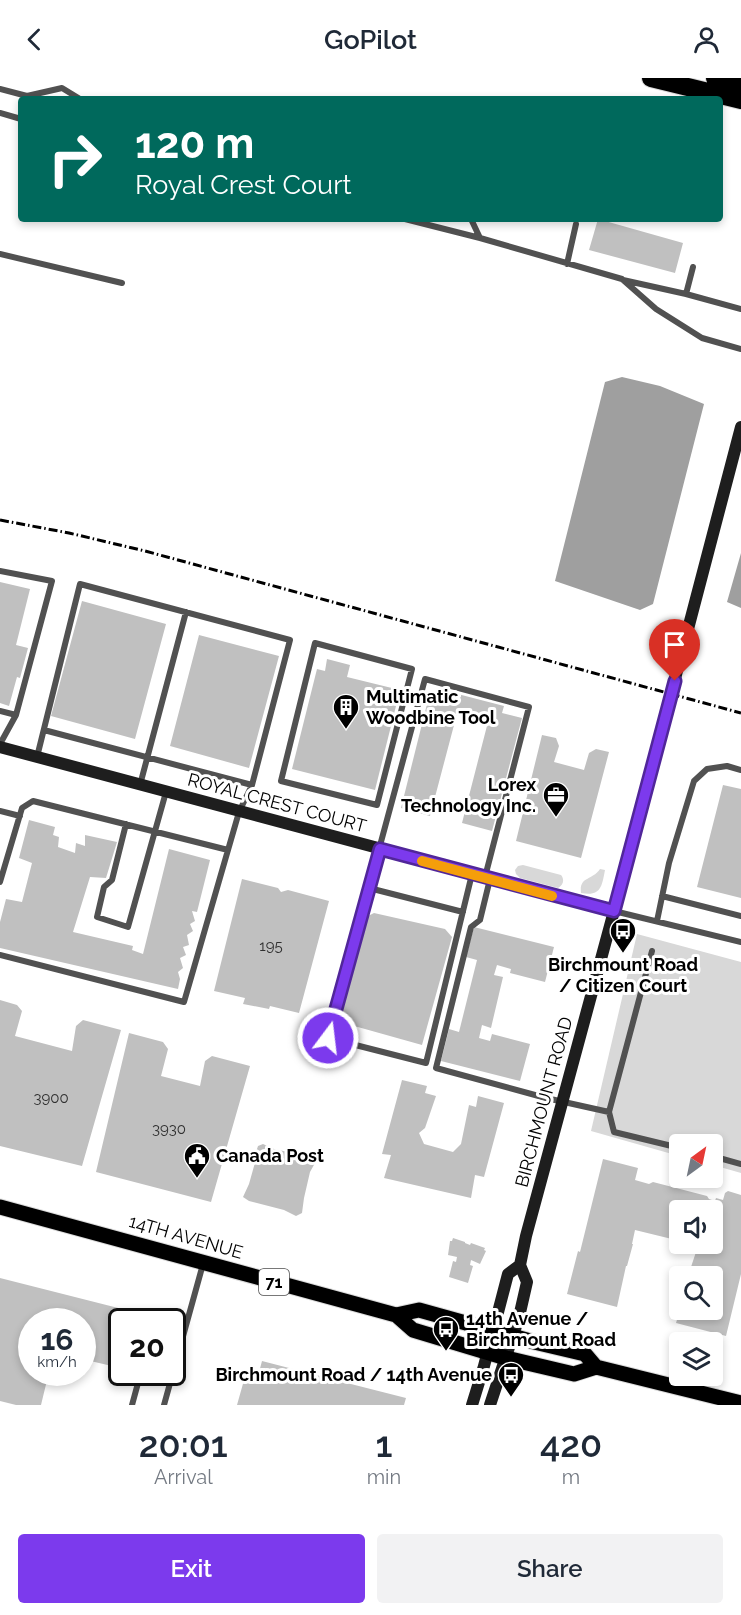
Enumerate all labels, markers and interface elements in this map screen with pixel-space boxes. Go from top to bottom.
icon: back [18,23,51,56]
icon: person [690,23,723,56]
text: GoPilot [324,24,417,55]
text: 120 m [135,119,254,168]
icon: right [36,120,114,198]
text: Royal Crest Court [135,169,352,200]
pin [649,619,700,681]
icon: arrive [658,628,691,661]
place label: Multimatic Woodbine Tool [366,686,496,728]
building icon: Multimatic Woodbine Tool [331,692,361,730]
street label: ROYAL CREST COURT [185,769,369,837]
place label: Lorex Technology Inc. [401,774,536,816]
office icon: Lorex Technology Inc. [541,780,571,818]
bus stop icon: Birchmount Road / Citizen Court [608,916,638,954]
house number: 195 [259,937,283,955]
place label: Birchmount Road / Citizen Court [548,954,698,996]
position arrow [296,1006,360,1070]
street label: BIRCHMOUNT ROAD [511,1014,576,1189]
house number: 3900 [33,1089,69,1107]
house number: 3930 [152,1120,186,1138]
north arrow [669,1134,723,1188]
map controls [669,1134,723,1386]
public building icon: Canada Post [182,1141,212,1179]
place label: Canada Post [216,1145,324,1166]
button: sound [669,1200,723,1254]
street label: 14TH AVENUE [127,1210,246,1263]
button: search [669,1266,723,1320]
road number: 71 [259,1269,289,1295]
speed limit sign: 20 [108,1308,186,1386]
place label: 14th Avenue / Birchmount Road [466,1308,616,1350]
bus stop icon: 14th Avenue / Birchmount Road [431,1314,461,1352]
text: 16 [40,1322,74,1357]
button: layers [669,1332,723,1386]
text: km/h [37,1353,77,1371]
bus stop icon: Birchmount Road / 14th Avenue [496,1360,526,1398]
place label: Birchmount Road / 14th Avenue [215,1364,492,1385]
text: 20:01 [139,1423,228,1465]
text: 1 [375,1423,392,1465]
text: 420 [540,1423,602,1465]
text: Arrival [154,1465,213,1489]
text: min [367,1465,401,1489]
text: m [562,1465,580,1489]
button: Exit [18,1534,365,1603]
button: Share [377,1534,723,1603]

